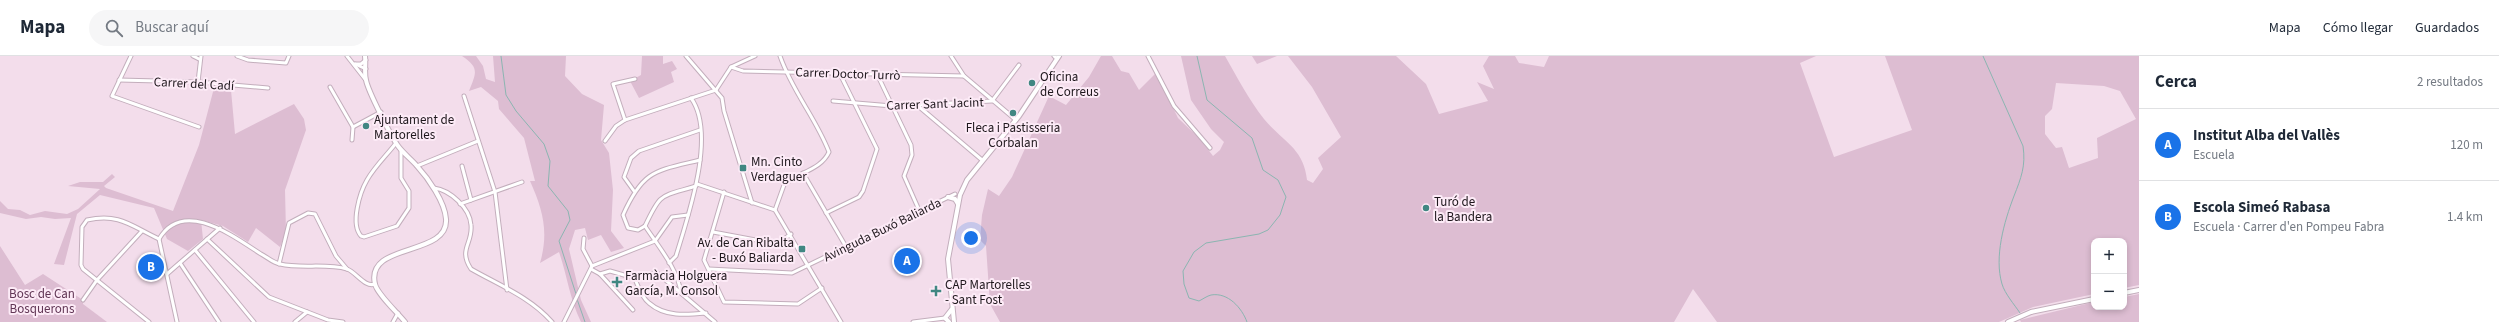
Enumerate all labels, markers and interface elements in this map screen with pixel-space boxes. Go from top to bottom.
search box [89,10,369,46]
text: Mapa [20,14,65,41]
icon: search [103,17,125,39]
text: Buscar aquí [135,17,209,38]
text: Mapa [2269,18,2301,38]
text: Cómo llegar [2323,18,2393,38]
text: Guardados [2415,18,2479,38]
street label: Carrer Doctor Turrò [795,63,901,85]
place label: Oficina de Correus [1040,68,1099,101]
text: Cerca [2155,70,2197,94]
street label: Carrer del Cadí [153,73,235,95]
text: 2 resultados [2417,73,2483,91]
marker: Oficina de Correus [1027,78,1037,88]
street label: Carrer Sant Jacint [886,93,985,115]
marker: Fleca i Pastisseria Corbalan [1008,108,1018,118]
place label: Ajuntament de Martorelles [374,111,454,144]
place label: Fleca i Pastisseria Corbalan [966,119,1060,152]
marker: Ajuntament de Martorelles [361,121,371,131]
text: Institut Alba del Vallès [2193,125,2340,146]
text: A [2164,136,2172,154]
text: 120 m [2450,136,2483,154]
text: Escuela [2193,146,2235,164]
place label: Mn. Cinto Verdaguer [751,153,807,186]
marker: Mn. Cinto Verdaguer [738,163,748,173]
place label: Turó de la Bandera [1434,193,1492,226]
street label: Avinguda Buxó Baliarda [821,194,943,264]
text: Escola Simeó Rabasa [2193,197,2330,218]
marker: Turó de la Bandera [1421,203,1431,213]
text: B [2164,208,2172,226]
text: 1.4 km [2447,208,2483,226]
text: Escuela · Carrer d'en Pompeu Fabra [2193,218,2384,236]
your location [961,228,981,248]
place label: Av. de Can Ribalta - Buxó Baliarda [697,234,794,267]
map controls [2091,238,2127,310]
button: + [2091,238,2127,274]
marker: Av. de Can Ribalta - Buxó Baliarda [797,244,807,254]
pin: A [894,246,920,276]
pin: B [138,252,164,282]
place label: Farmàcia Holguera García, M. Consol [625,267,727,300]
button: − [2091,274,2127,310]
place label: CAP Martorelles - Sant Fost [945,276,1031,309]
marker: Farmàcia Holguera García, M. Consol [612,277,622,287]
park label: Bosc de Can Bosquerons [9,285,75,318]
marker: CAP Martorelles - Sant Fost [930,285,942,297]

